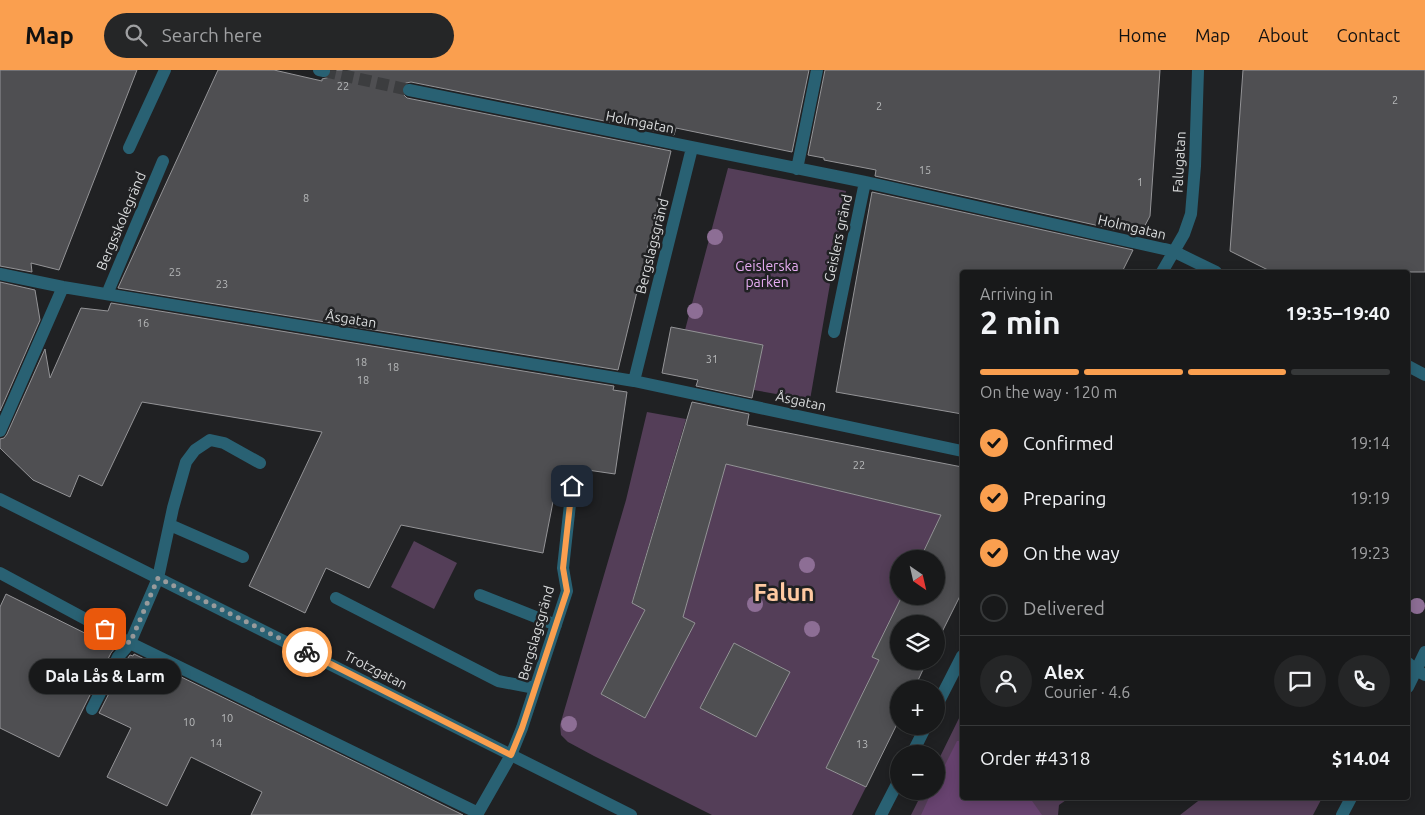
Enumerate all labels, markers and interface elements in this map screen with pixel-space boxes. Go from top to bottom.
search box [104,13,454,58]
icon: search [122,21,150,49]
text: Map [25,22,74,49]
text: Search here [162,24,262,46]
text: Home [1118,25,1167,45]
text: Map [1195,25,1230,45]
text: About [1258,25,1308,45]
text: Contact [1336,25,1400,45]
house number: 22 [337,80,349,92]
house number: 2 [1392,94,1398,106]
house number: 2 [876,100,882,112]
street label: Holmgatan [604,108,676,136]
street label: Falugatan [1169,131,1189,193]
house number: 15 [919,164,931,176]
street label: Bergsskolegränd [93,169,149,273]
house number: 1 [1137,176,1143,188]
house number: 8 [303,192,309,204]
street label: Geislers gränd [821,193,855,283]
street label: Bergslagsgränd [632,197,672,295]
street label: Holmgatan [1096,211,1168,243]
park label: Geislerska parken [735,258,799,290]
house number: 25 [169,266,181,278]
house number: 23 [216,278,228,290]
text: Arriving in [980,285,1053,303]
text: 19:35–19:40 [1285,302,1390,324]
text: 2 min [980,304,1061,340]
street label: Åsgatan [324,307,378,331]
house number: 16 [137,317,149,329]
house number: 31 [706,353,718,365]
house number: 18 [355,356,367,368]
house number: 18 [387,361,399,373]
house number: 18 [357,374,369,386]
text: On the way · 120 m [980,383,1117,401]
street label: Åsgatan [774,388,828,414]
icon: check [980,429,1008,457]
text: Confirmed [1023,432,1114,454]
text: 19:14 [1350,434,1390,452]
house number: 22 [853,459,865,471]
pin [551,465,593,507]
icon: home [558,472,586,500]
icon: check [980,484,1008,512]
text: Preparing [1023,487,1107,509]
text: 19:19 [1350,489,1390,507]
icon: check [980,539,1008,567]
text: On the way [1023,542,1120,564]
text: 19:23 [1350,544,1390,562]
north arrow [890,550,945,605]
map controls [890,550,945,800]
district label: Falun [753,579,815,606]
street label: Bergslagsgränd [515,584,557,682]
text: Delivered [1023,597,1105,619]
pin [84,608,126,650]
icon: bag [91,615,119,643]
button: layers [890,615,945,670]
courier [282,627,332,677]
icon: bike [293,638,321,666]
street label: Trotzgatan [342,647,410,693]
button: person [980,655,1032,707]
button: chat [1274,655,1326,707]
button: phone [1338,655,1390,707]
callout: Dala Lås & Larm [29,659,181,694]
text: Alex [1044,661,1084,683]
text: Dala Lås & Larm [45,667,165,685]
button: + [890,680,945,735]
text: Courier · 4.6 [1044,683,1130,701]
house number: 10 [221,712,233,724]
house number: 10 [183,716,195,728]
house number: 14 [210,737,222,749]
house number: 13 [856,738,868,750]
button: − [890,745,945,800]
text: Order #4318 [980,747,1090,769]
text: $14.04 [1332,747,1390,769]

